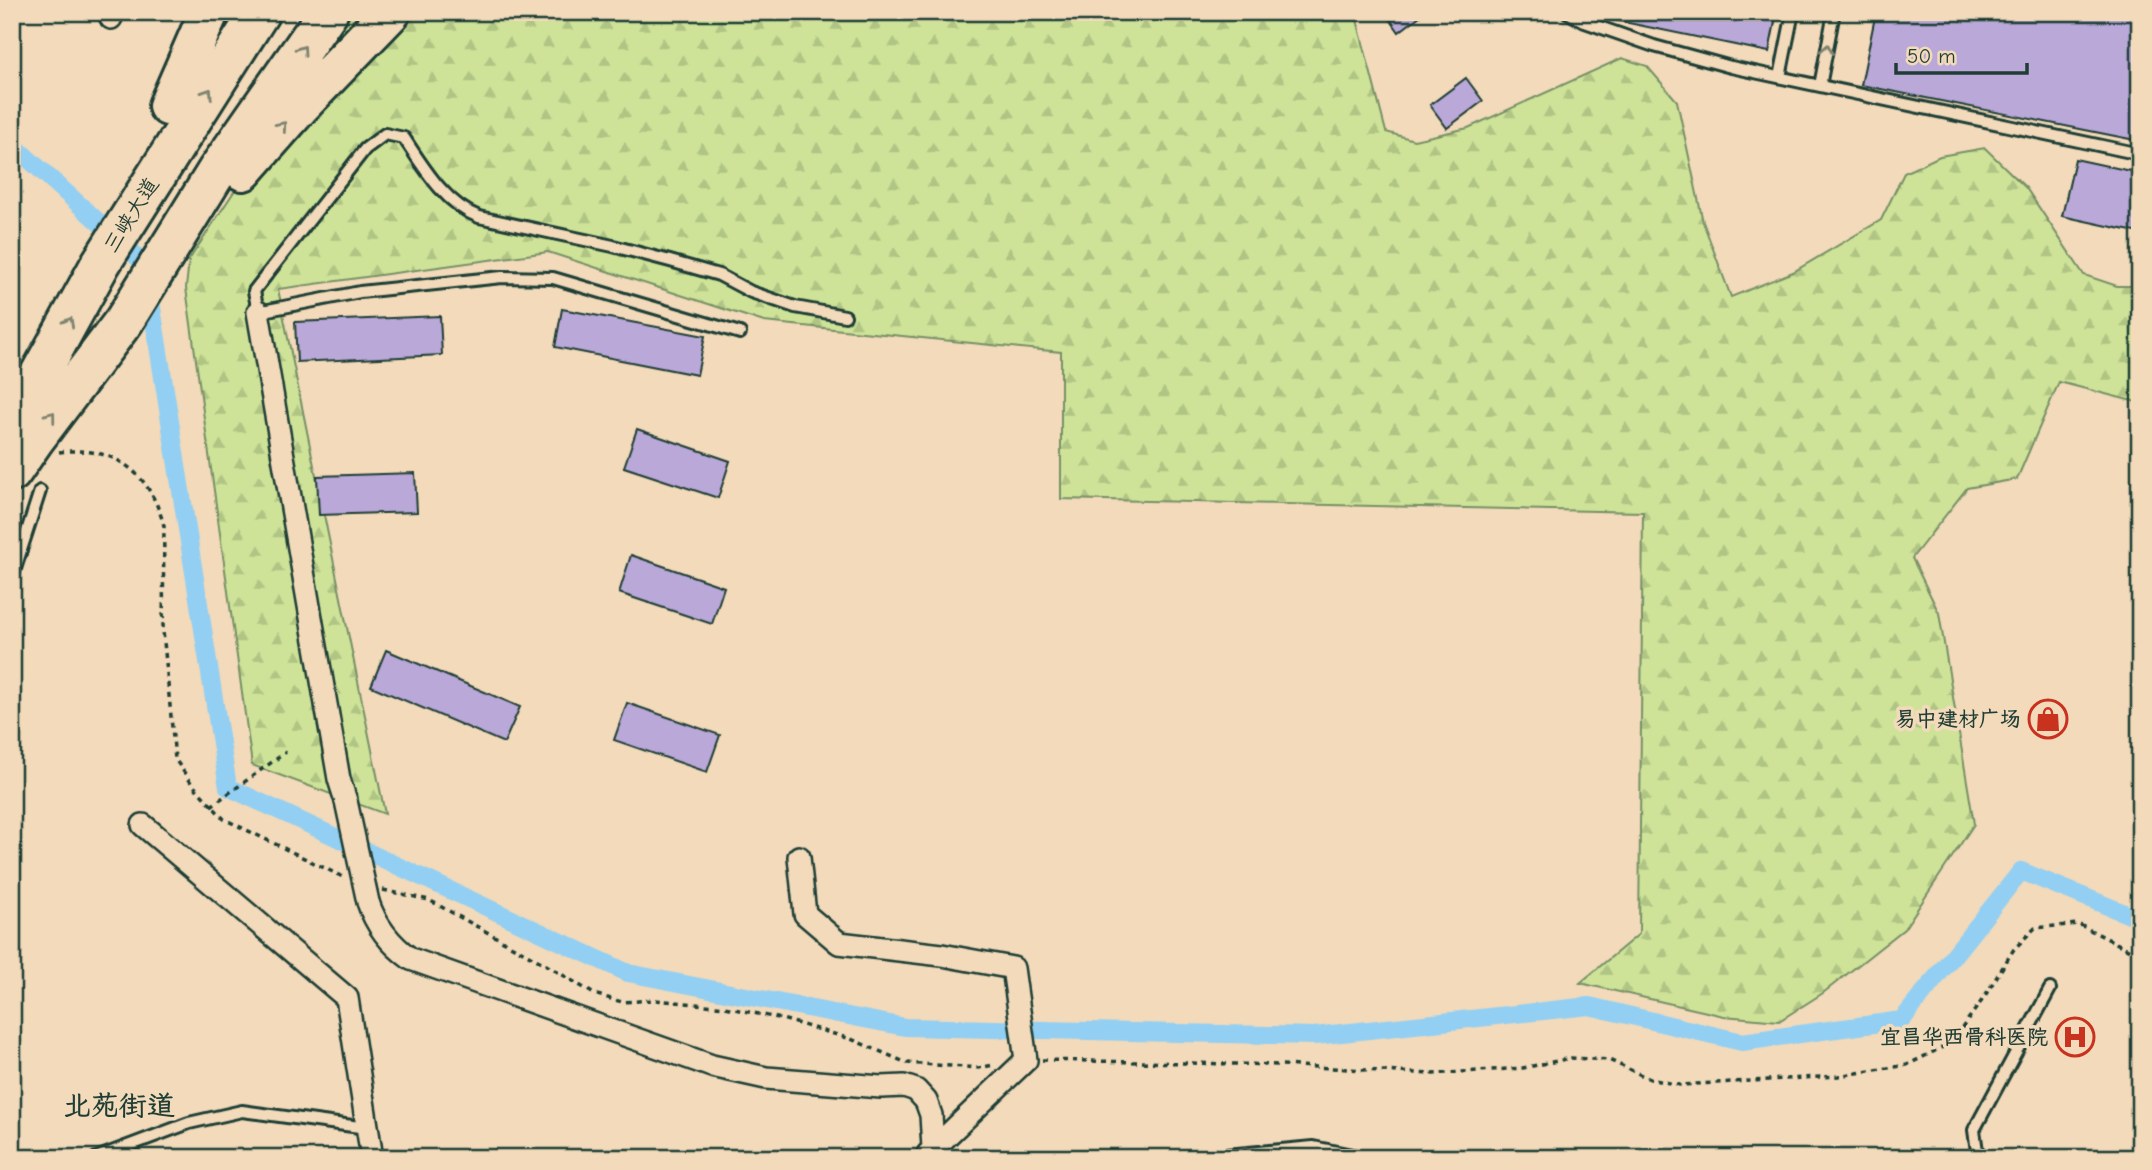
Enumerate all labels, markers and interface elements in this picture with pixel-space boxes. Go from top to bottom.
scale bar [1896,32,2028,76]
one-way arrow [1819,43,1834,55]
text: 50 m [1907,44,1956,68]
one-way arrow [293,45,306,58]
one-way arrow [200,88,213,101]
one-way arrow [274,121,286,134]
street label: 三峡大道 [99,173,163,257]
one-way arrow [61,317,74,329]
one-way arrow [43,412,56,424]
shop icon: 易中建材广场 [2027,698,2069,740]
place label: 易中建材广场 [1895,707,2021,731]
hospital icon: 宜昌华西骨科医院 [2054,1016,2096,1058]
place label: 宜昌华西骨科医院 [1880,1025,2048,1049]
district label: 北苑街道 [63,1090,175,1122]

